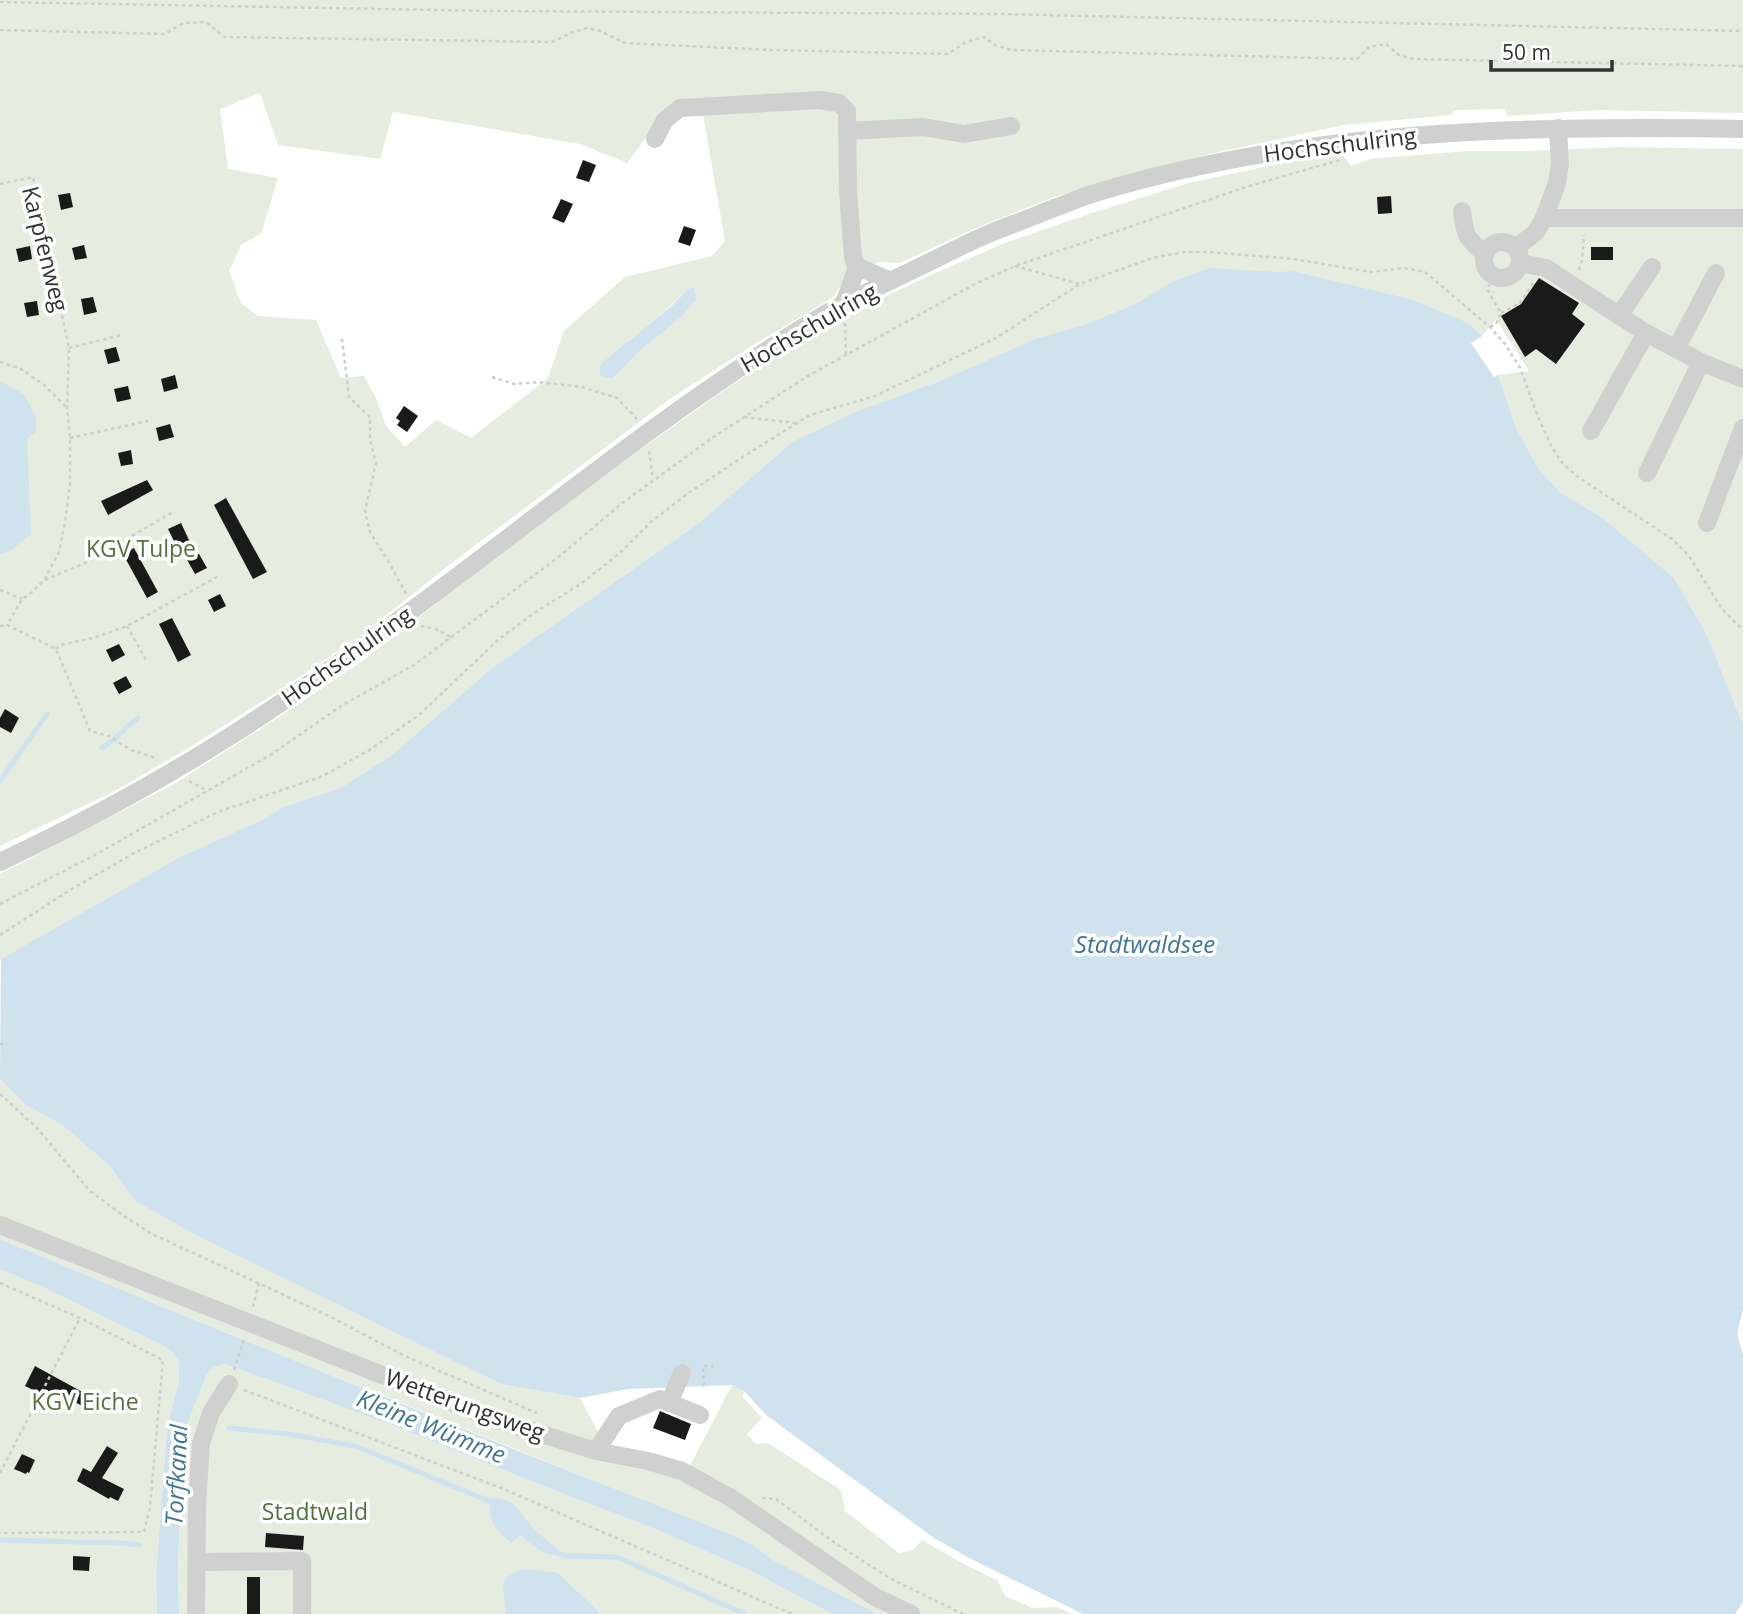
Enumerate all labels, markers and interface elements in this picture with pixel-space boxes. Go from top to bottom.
scale bar [1491,28,1612,72]
text: 50 m [1502,38,1551,66]
street label: Hochschulring [1262,119,1419,169]
street label: Karpfenweg [15,183,77,315]
street label: Hochschulring [734,275,883,379]
park label: KGV Tulpe [86,532,196,564]
street label: Hochschulring [274,598,419,712]
water label: Stadtwaldsee [1075,927,1215,960]
street label: Wetterungsweg [381,1360,550,1448]
water label: Kleine Wümme [352,1381,511,1470]
park label: KGV Eiche [31,1385,139,1417]
water label: Torfkanal [156,1423,195,1526]
park label: Stadtwald [262,1495,368,1527]

